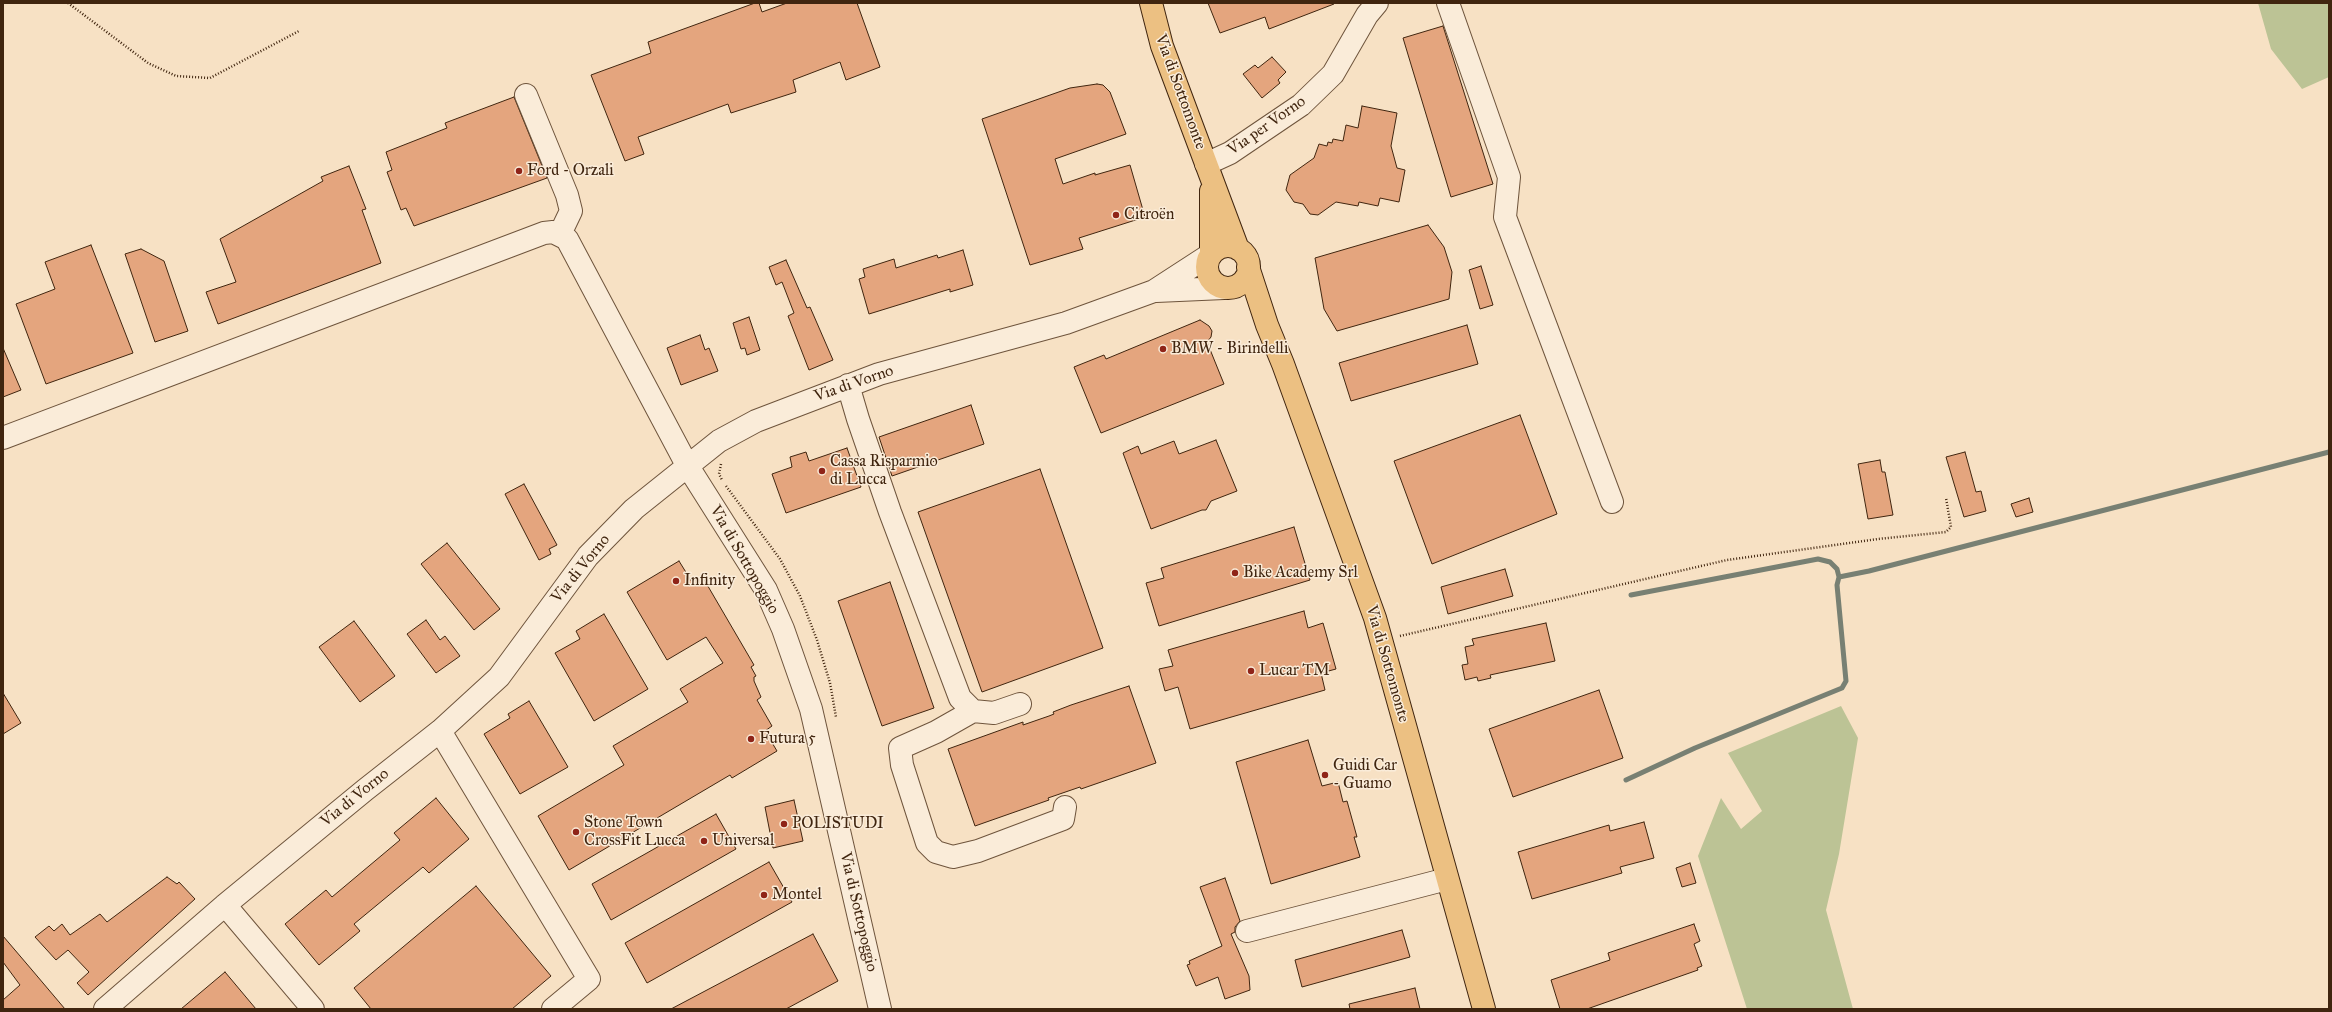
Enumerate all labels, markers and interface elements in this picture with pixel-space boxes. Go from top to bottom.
street label: Via di Sottomonte [1150,32,1210,152]
street label: Via per Vorno [1224,92,1310,160]
place label: Ford - Orzali [527,161,614,181]
marker: Ford - Orzali [514,166,524,176]
place label: Citroën [1124,205,1174,225]
marker: Citroën [1111,210,1121,220]
place label: BMW - Birindelli [1171,339,1288,359]
marker: BMW - Birindelli [1158,344,1168,354]
street label: Via di Vorno [812,361,896,407]
place label: Cassa Risparmio di Lucca [830,452,938,490]
marker: Cassa Risparmio di Lucca [817,466,827,476]
street label: Via di Sottopoggio [705,502,783,618]
street label: Via di Vorno [548,531,614,607]
place label: Bike Academy Srl [1243,563,1358,583]
marker: Bike Academy Srl [1230,568,1240,578]
place label: Infinity [684,571,735,591]
marker: Infinity [671,576,681,586]
street label: Via di Sottomonte [1361,603,1413,725]
place label: Lucar TM [1259,661,1330,681]
marker: Lucar TM [1246,666,1256,676]
place label: Futura 5 [759,729,816,749]
marker: Futura 5 [746,734,756,744]
place label: Guidi Car - Guamo [1333,756,1397,794]
street label: Via di Vorno [317,765,393,831]
marker: Guidi Car - Guamo [1320,770,1330,780]
place label: Stone Town CrossFit Lucca [584,813,685,851]
place label: POLISTUDI [792,814,884,834]
marker: POLISTUDI [779,819,789,829]
marker: Stone Town CrossFit Lucca [571,827,581,837]
place label: Universal [712,831,774,851]
marker: Universal [699,836,709,846]
street label: Via di Sottopoggio [835,850,881,974]
place label: Montel [772,885,822,905]
marker: Montel [759,890,769,900]

